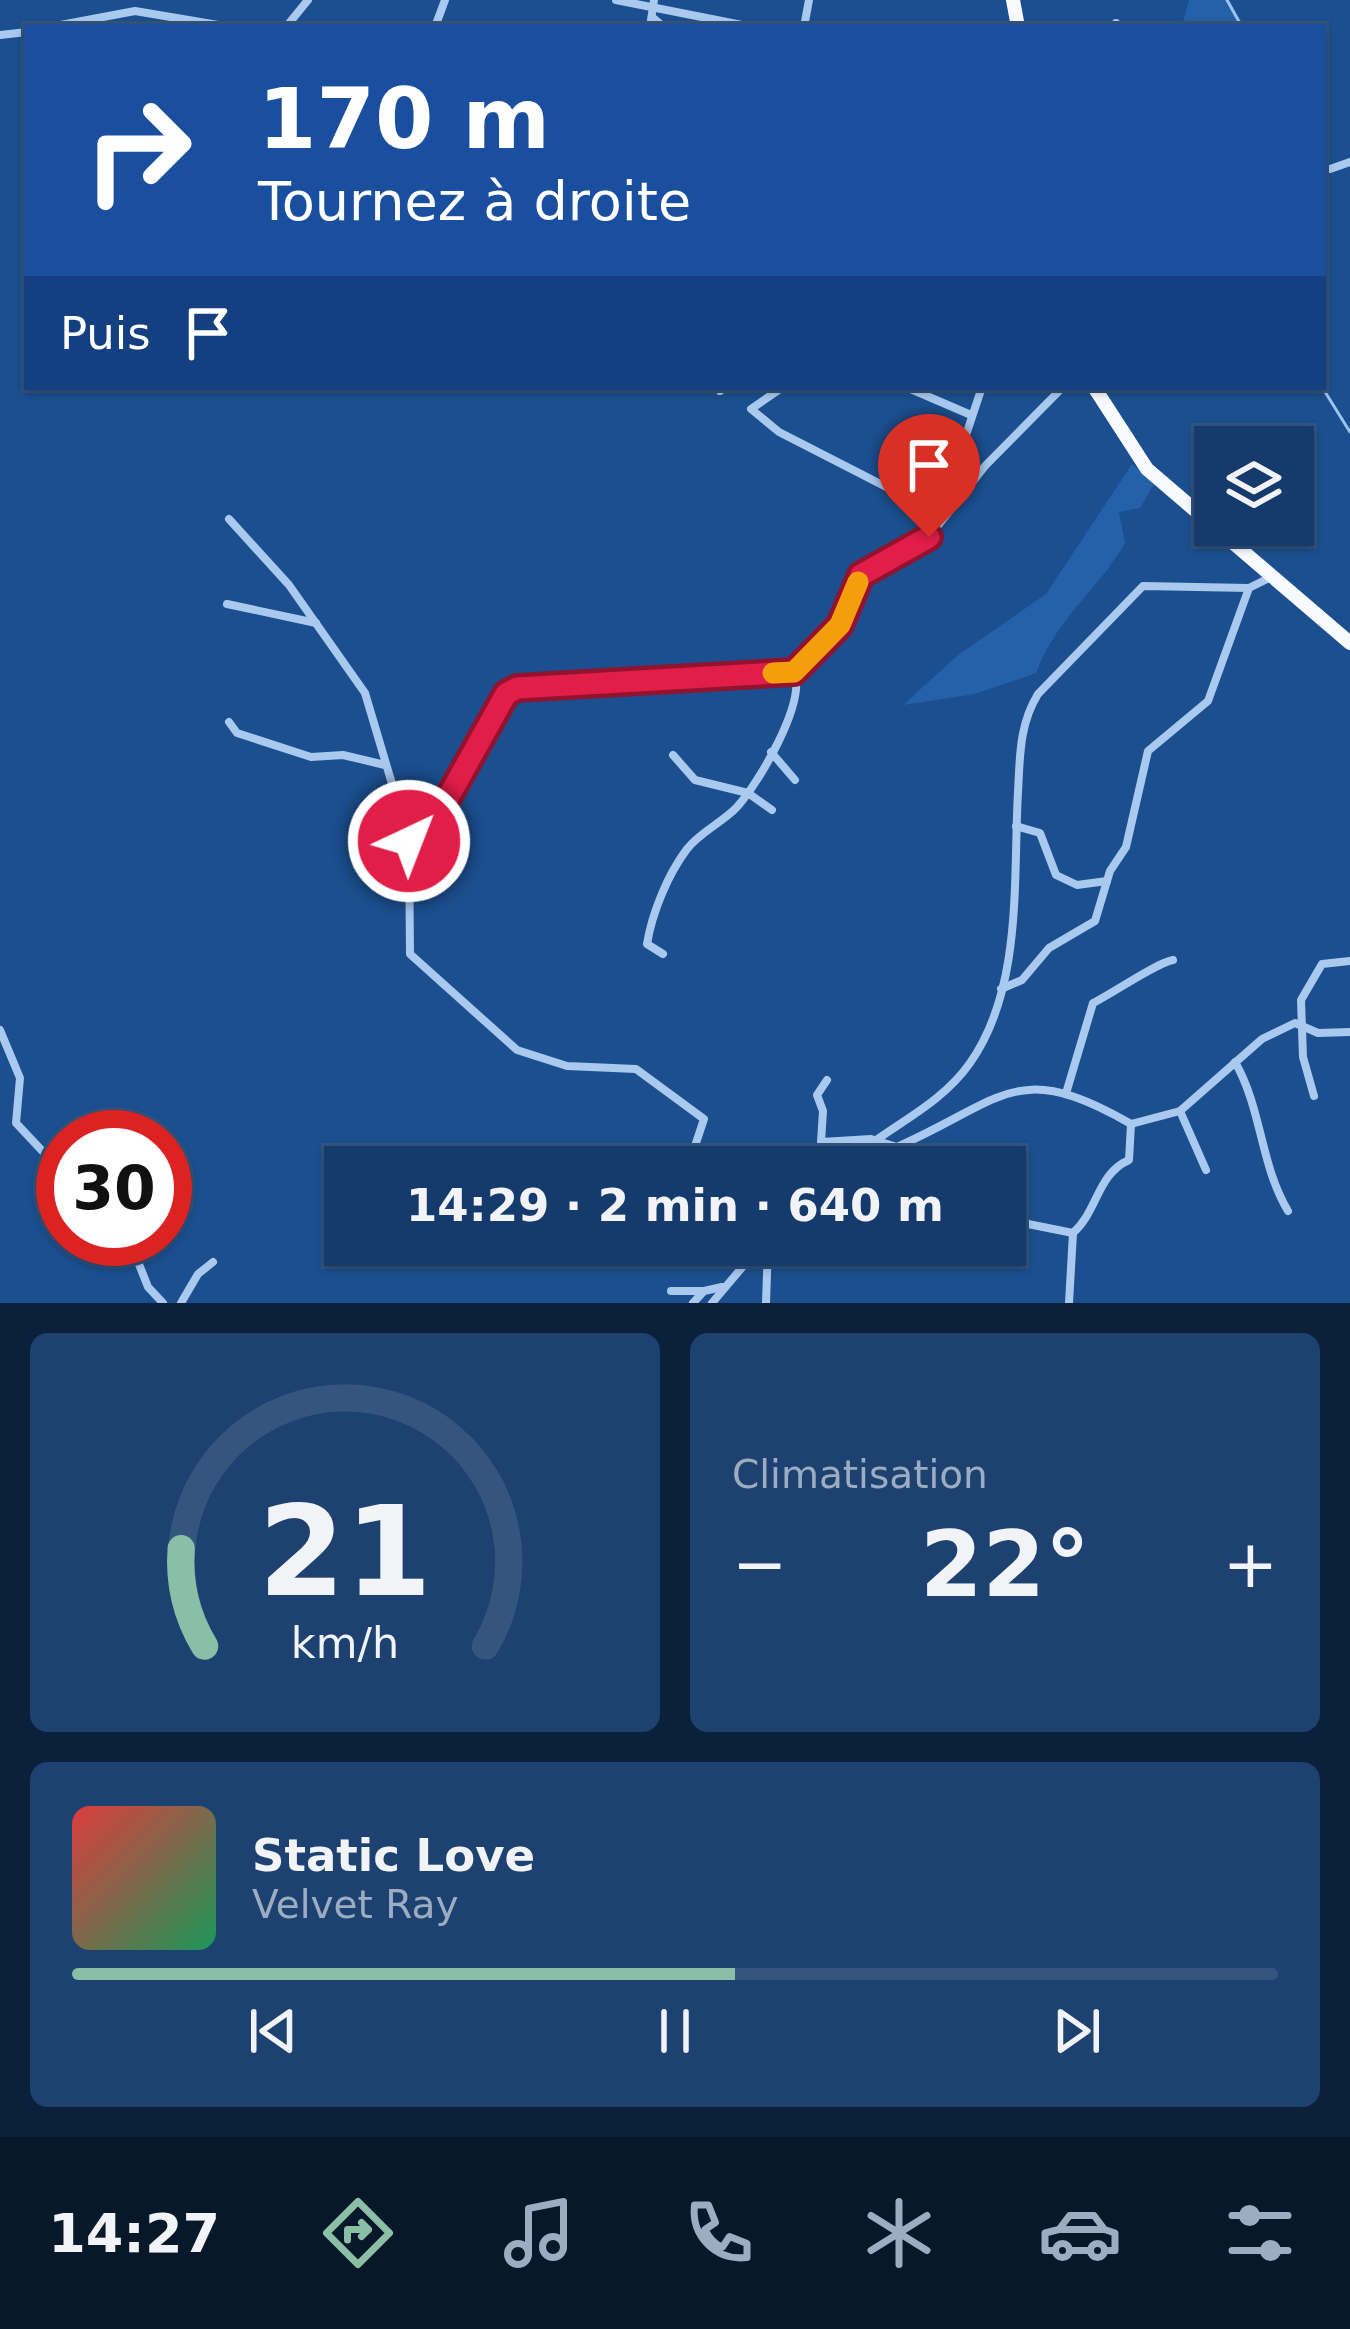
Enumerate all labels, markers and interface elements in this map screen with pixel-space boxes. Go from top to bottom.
text: 170 m [258,70,550,168]
icon: right [60,72,216,228]
text: Tournez à droite [258,170,691,233]
icon: arrive [175,300,241,366]
text: Puis [60,307,151,360]
pin [878,414,980,537]
map controls [1194,426,1314,546]
button: layers [1194,426,1314,546]
icon: arrive [896,432,962,498]
position arrow [346,778,472,904]
speed limit sign: 30 [36,1110,192,1266]
text: 14:29 · 2 min · 640 m [406,1179,944,1232]
text: Climatisation [732,1452,988,1497]
text: 21 [258,1479,432,1624]
text: 22° [920,1512,1090,1617]
text: − [732,1526,787,1603]
text: + [1223,1526,1278,1603]
text: km/h [291,1617,399,1667]
text: Static Love [252,1829,535,1882]
text: Velvet Ray [252,1882,458,1927]
icon: previous [240,1998,306,2064]
icon: pause [642,1998,708,2064]
icon: next [1044,1998,1110,2064]
icon: directions [316,2191,400,2275]
icon: music [497,2191,581,2275]
icon: phone [677,2191,761,2275]
icon: climate [857,2191,941,2275]
icon: car [1038,2191,1122,2275]
icon: filters [1218,2191,1302,2275]
text: 14:27 [48,2202,220,2265]

